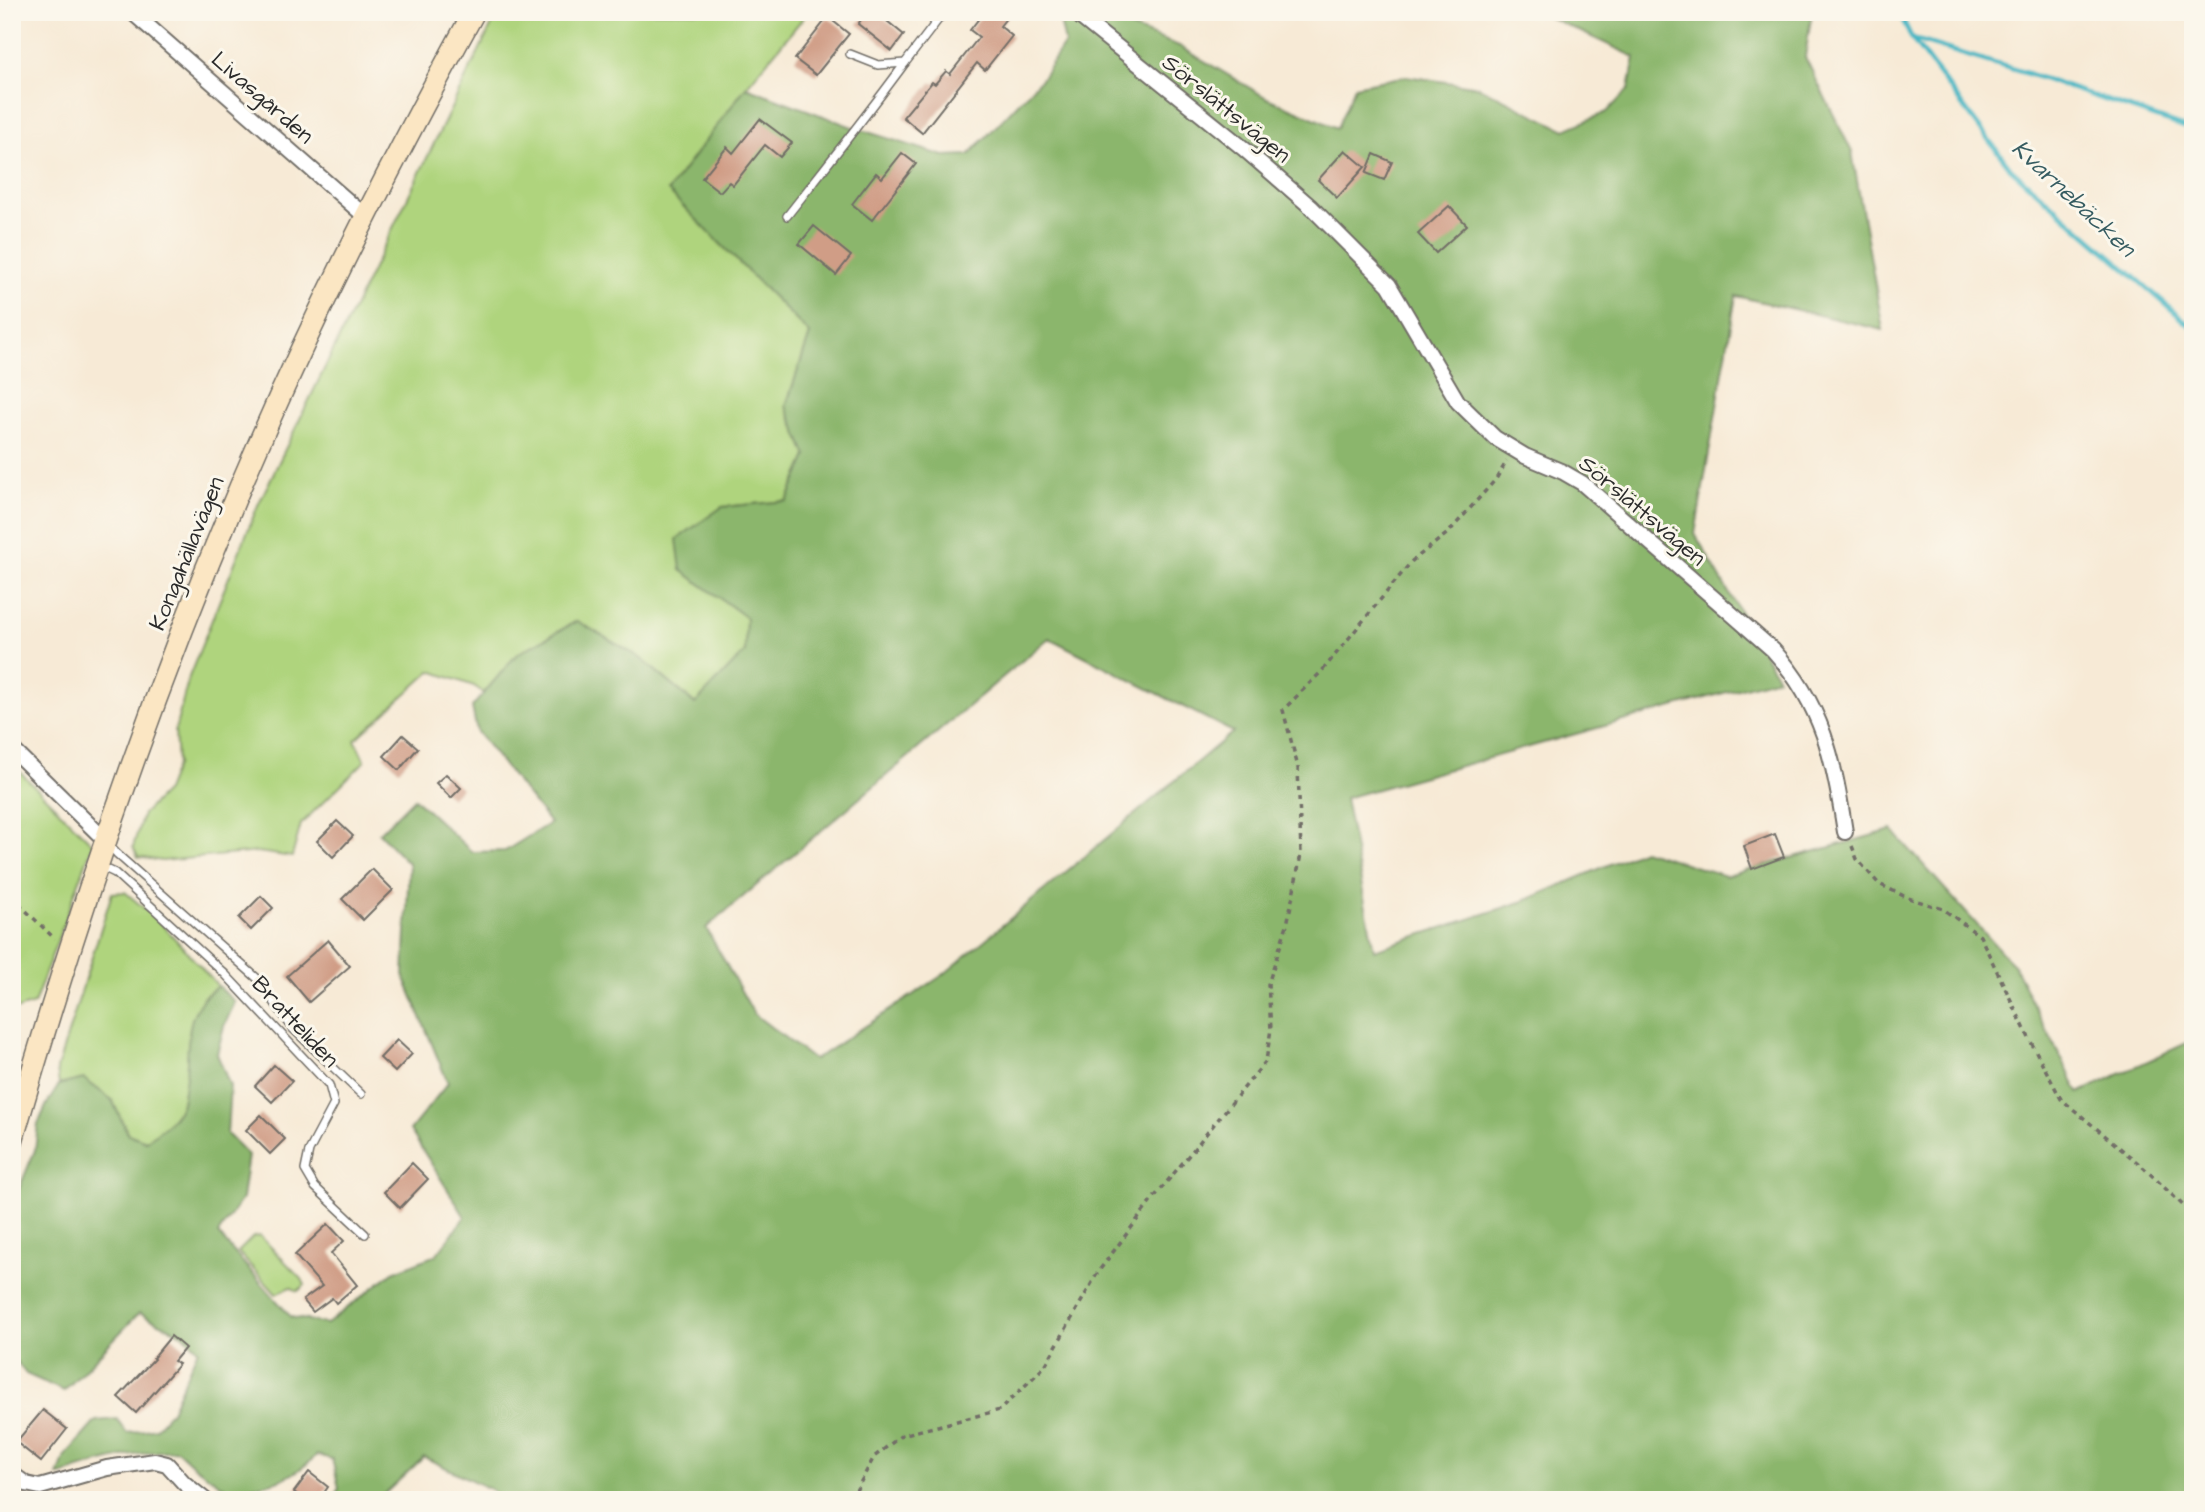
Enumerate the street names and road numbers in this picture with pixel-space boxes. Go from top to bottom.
street label: Livasgården [203,44,321,152]
street label: Sörslättsvägen [1155,47,1297,171]
street label: Sörslättsvägen [1571,448,1713,574]
street label: Kongahällavägen [141,472,233,635]
street label: Bratteliden [244,969,346,1075]

